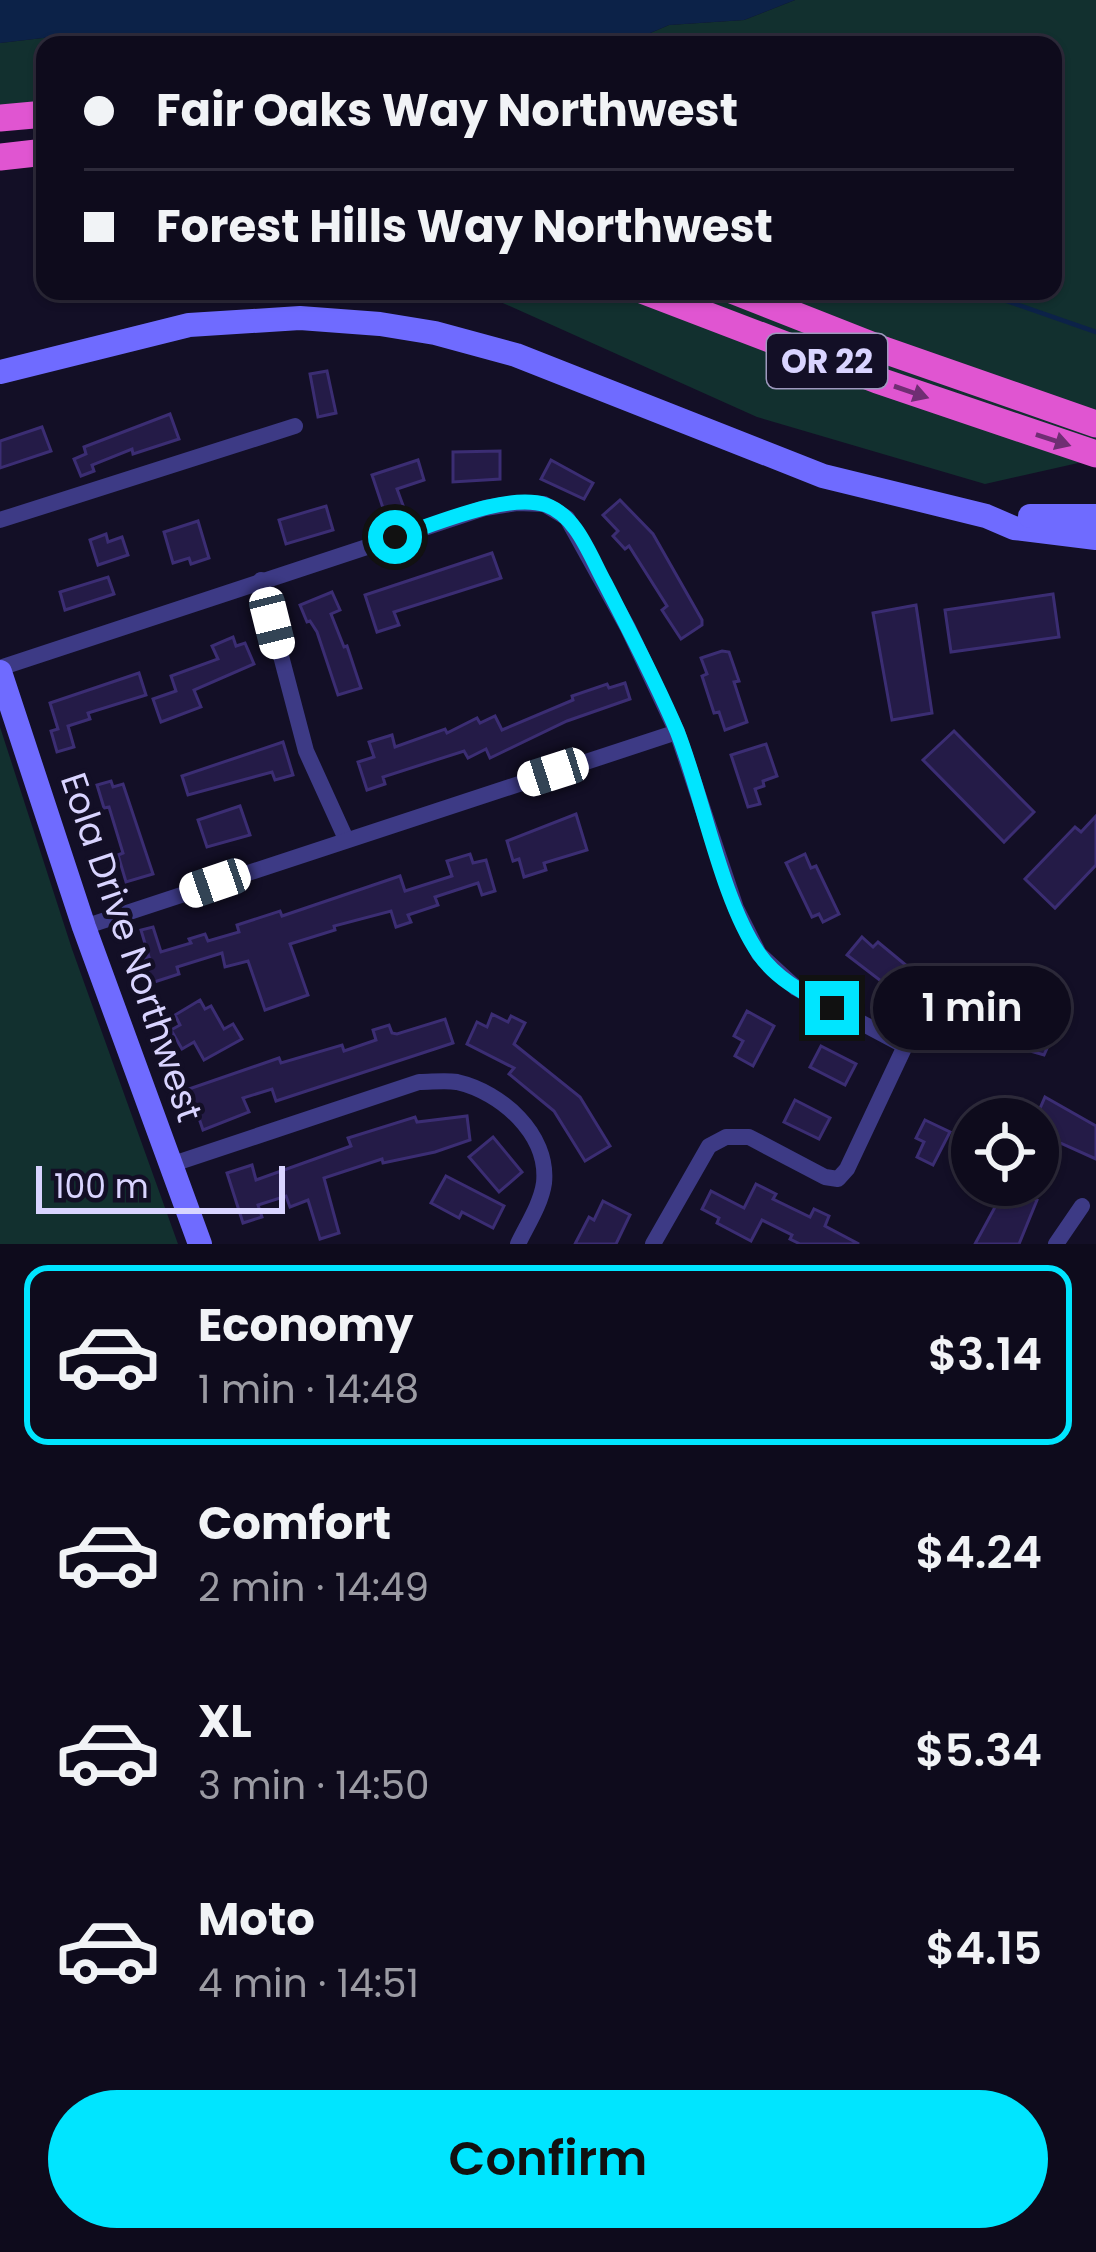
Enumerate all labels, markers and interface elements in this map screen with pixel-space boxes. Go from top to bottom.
text: Fair Oaks Way Northwest [156,79,738,142]
text: Forest Hills Way Northwest [156,195,773,258]
road number: OR 22 [767,334,887,388]
one-way arrow [893,384,929,402]
one-way arrow [1035,432,1072,451]
route start [368,510,422,564]
car [246,584,298,662]
car [513,744,593,800]
street label: Eola Drive Northwest [48,766,215,1128]
car [175,854,255,912]
callout: 1 min [874,966,1072,1050]
text: 1 min [922,980,1022,1035]
route end [805,981,859,1035]
map controls [951,1098,1059,1206]
button: locate [951,1098,1059,1206]
scale bar [36,1160,285,1213]
text: 100 m [54,1163,149,1210]
text: Economy [198,1294,413,1357]
icon: car [54,1301,162,1409]
text: $3.14 [928,1323,1042,1386]
text: 1 min · 14:48 [198,1362,419,1417]
text: Comfort [198,1492,391,1555]
icon: car [54,1499,162,1607]
text: $4.24 [916,1521,1042,1584]
text: 2 min · 14:49 [198,1560,429,1615]
text: XL [198,1690,252,1753]
icon: car [54,1697,162,1805]
text: $5.34 [915,1719,1042,1782]
text: 3 min · 14:50 [198,1758,430,1813]
text: Moto [198,1888,315,1951]
icon: car [54,1895,162,2003]
text: $4.15 [926,1917,1042,1980]
text: 4 min · 14:51 [198,1956,419,2011]
button: Confirm [48,2090,1048,2228]

